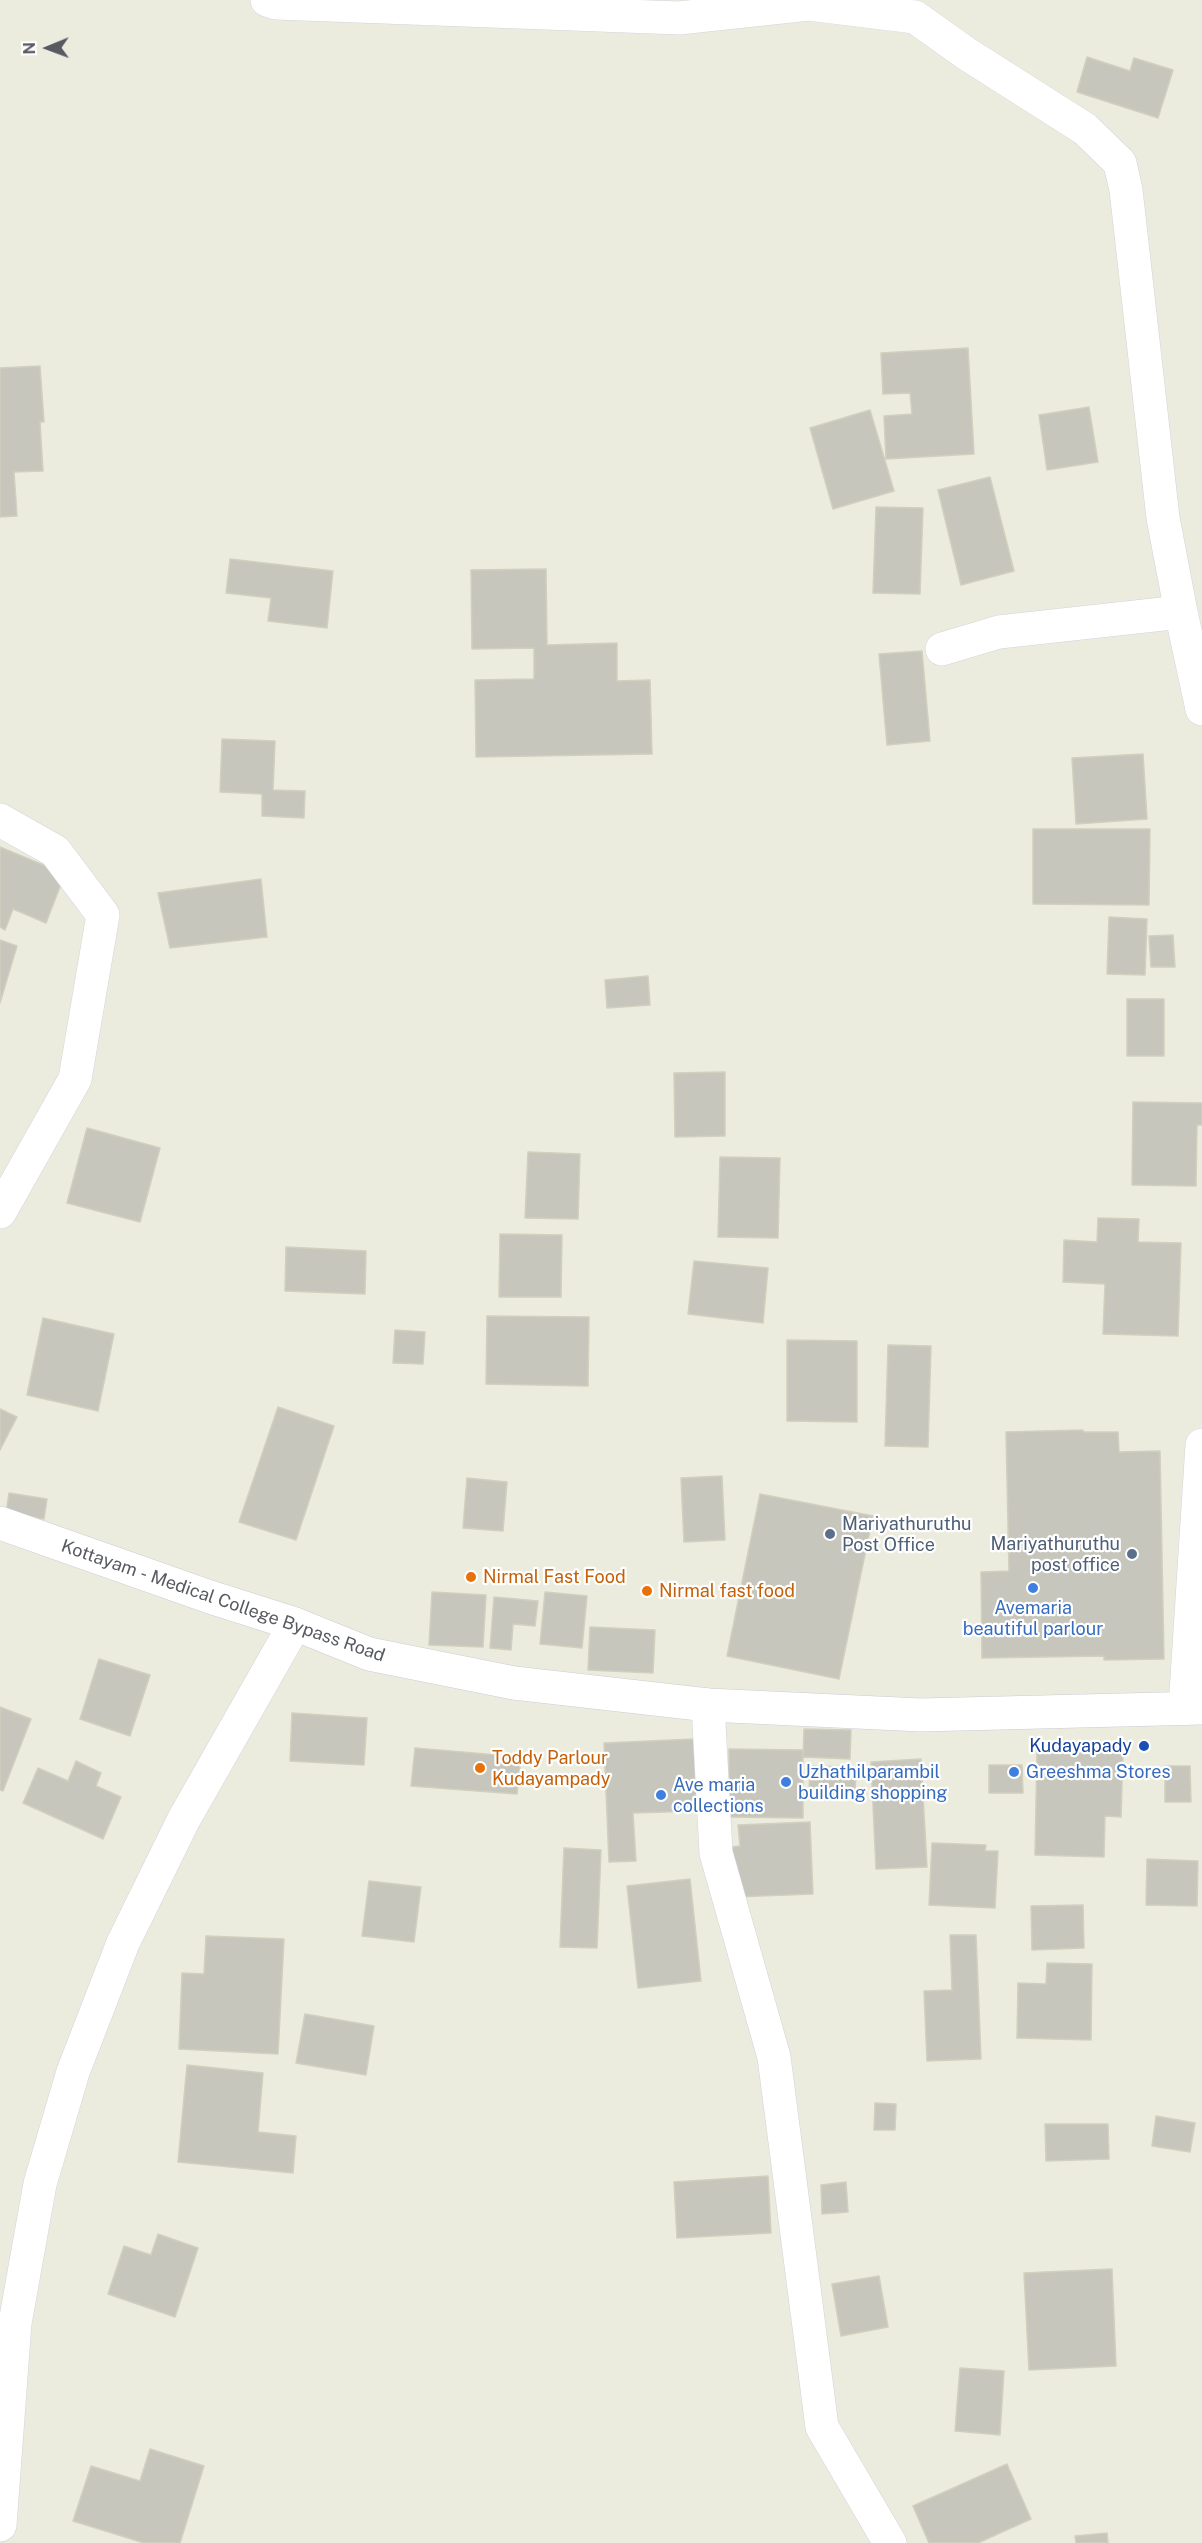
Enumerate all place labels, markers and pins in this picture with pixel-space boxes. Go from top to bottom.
place label: Mariyathuruthu Post Office [842,1513,972,1556]
marker: Mariyathuruthu Post Office [823,1527,837,1541]
place label: Mariyathuruthu post office [990,1533,1120,1576]
marker: Mariyathuruthu post office [1125,1547,1139,1561]
place label: Nirmal Fast Food [483,1566,626,1588]
marker: Nirmal Fast Food [464,1570,478,1584]
place label: Nirmal fast food [659,1580,795,1602]
marker: Avemaria beautiful parlour [1026,1581,1040,1595]
marker: Nirmal fast food [640,1584,654,1598]
place label: Avemaria beautiful parlour [963,1597,1103,1640]
place label: Kudayapady [1029,1735,1132,1757]
marker: Kudayapady [1137,1739,1151,1753]
place label: Toddy Parlour Kudayampady [492,1747,610,1790]
marker: Toddy Parlour Kudayampady [473,1761,487,1775]
place label: Uzhathilparambil building shopping [798,1761,948,1804]
place label: Greeshma Stores [1026,1761,1171,1783]
marker: Greeshma Stores [1007,1765,1021,1779]
place label: Ave maria collections [673,1774,764,1816]
marker: Uzhathilparambil building shopping [779,1775,793,1789]
marker: Ave maria collections [654,1788,668,1802]

